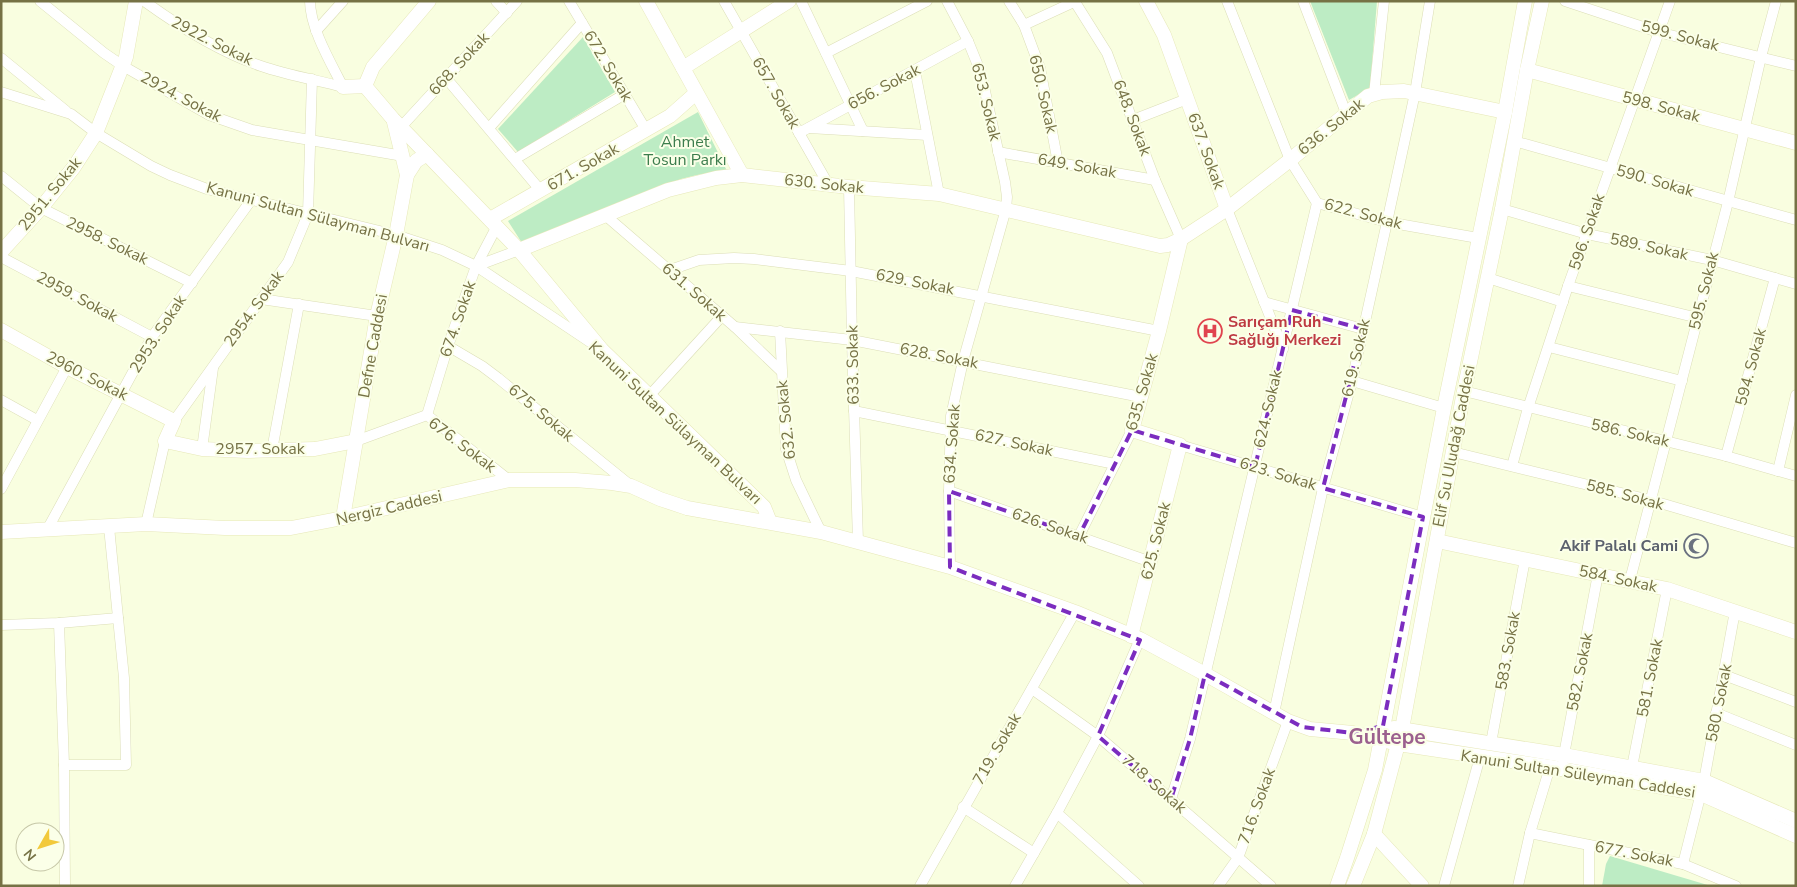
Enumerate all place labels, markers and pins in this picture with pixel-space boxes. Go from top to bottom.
place label: Sarıçam Ruh Sağlığı Merkezi [1228,311,1341,351]
hospital icon: Sarıçam Ruh Sağlığı Merkezi [1197,318,1223,344]
mosque icon: Akif Palalı Cami [1683,533,1709,559]
place label: Akif Palalı Cami [1560,535,1678,557]

